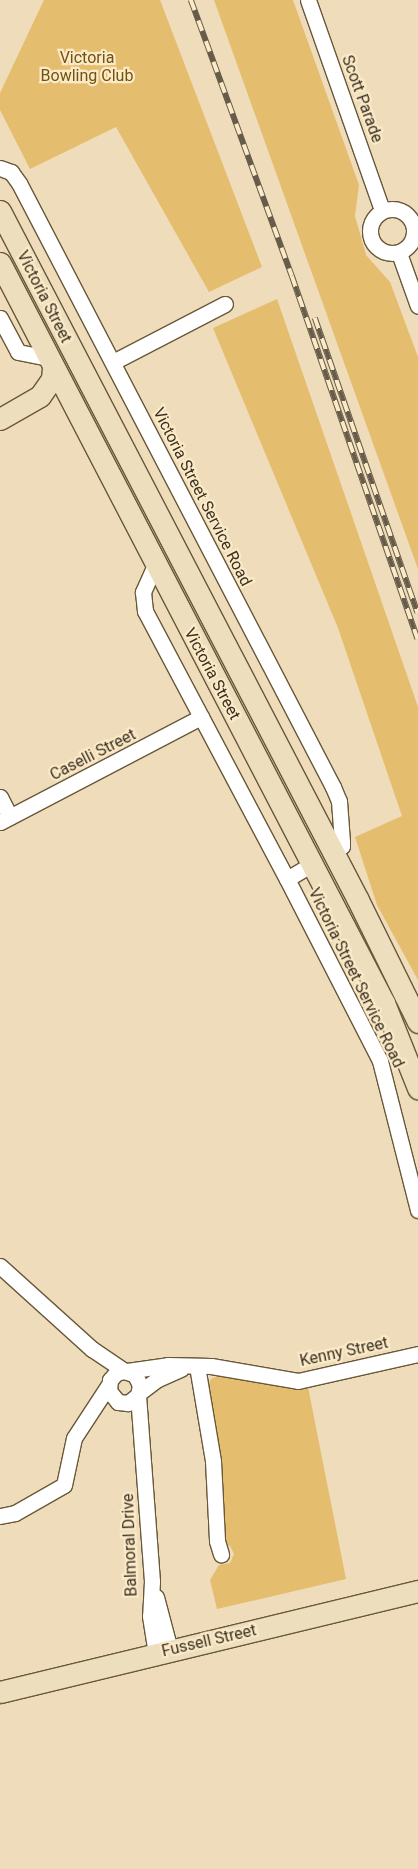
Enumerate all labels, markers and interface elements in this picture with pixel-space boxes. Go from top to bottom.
park label: Victoria Bowling Club [41,48,133,86]
street label: Scott Parade [337,53,387,145]
street label: Victoria Street [13,248,75,346]
street label: Victoria Street Service Road [149,405,255,589]
street label: Victoria Street [180,625,244,723]
street label: Caselli Street [47,725,139,785]
street label: Victoria Street Service Road [304,885,408,1071]
street label: Kenny Street [298,1333,390,1371]
street label: Balmoral Drive [119,1493,141,1597]
street label: Fussell Street [160,1621,258,1661]

